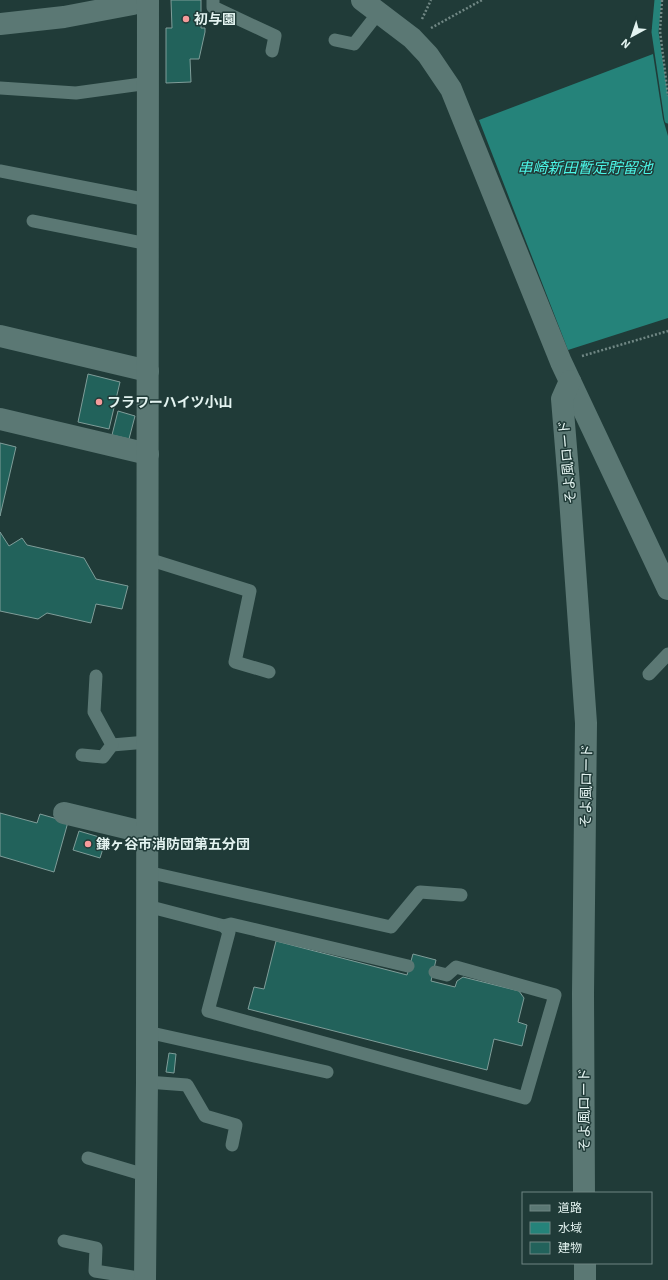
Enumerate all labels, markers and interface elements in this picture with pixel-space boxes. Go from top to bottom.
place label: 初与園 [194,10,236,28]
marker: 初与園 [181,14,191,24]
north arrow [612,16,652,56]
text: N [618,36,633,52]
water label: 串崎新田暫定貯留池 [517,158,654,177]
place label: フラワーハイツ小山 [107,393,232,411]
marker: フラワーハイツ小山 [94,397,104,407]
street label: そよ風ロード [554,419,580,505]
street label: そよ風ロード [576,744,596,828]
place label: 鎌ヶ谷市消防団第五分団 [96,835,250,853]
marker: 鎌ヶ谷市消防団第五分団 [83,839,93,849]
street label: そよ風ロード [575,1068,593,1152]
legend [522,1192,652,1264]
text: 道路 [558,1200,582,1215]
text: 水域 [558,1220,582,1235]
text: 建物 [558,1240,582,1255]

